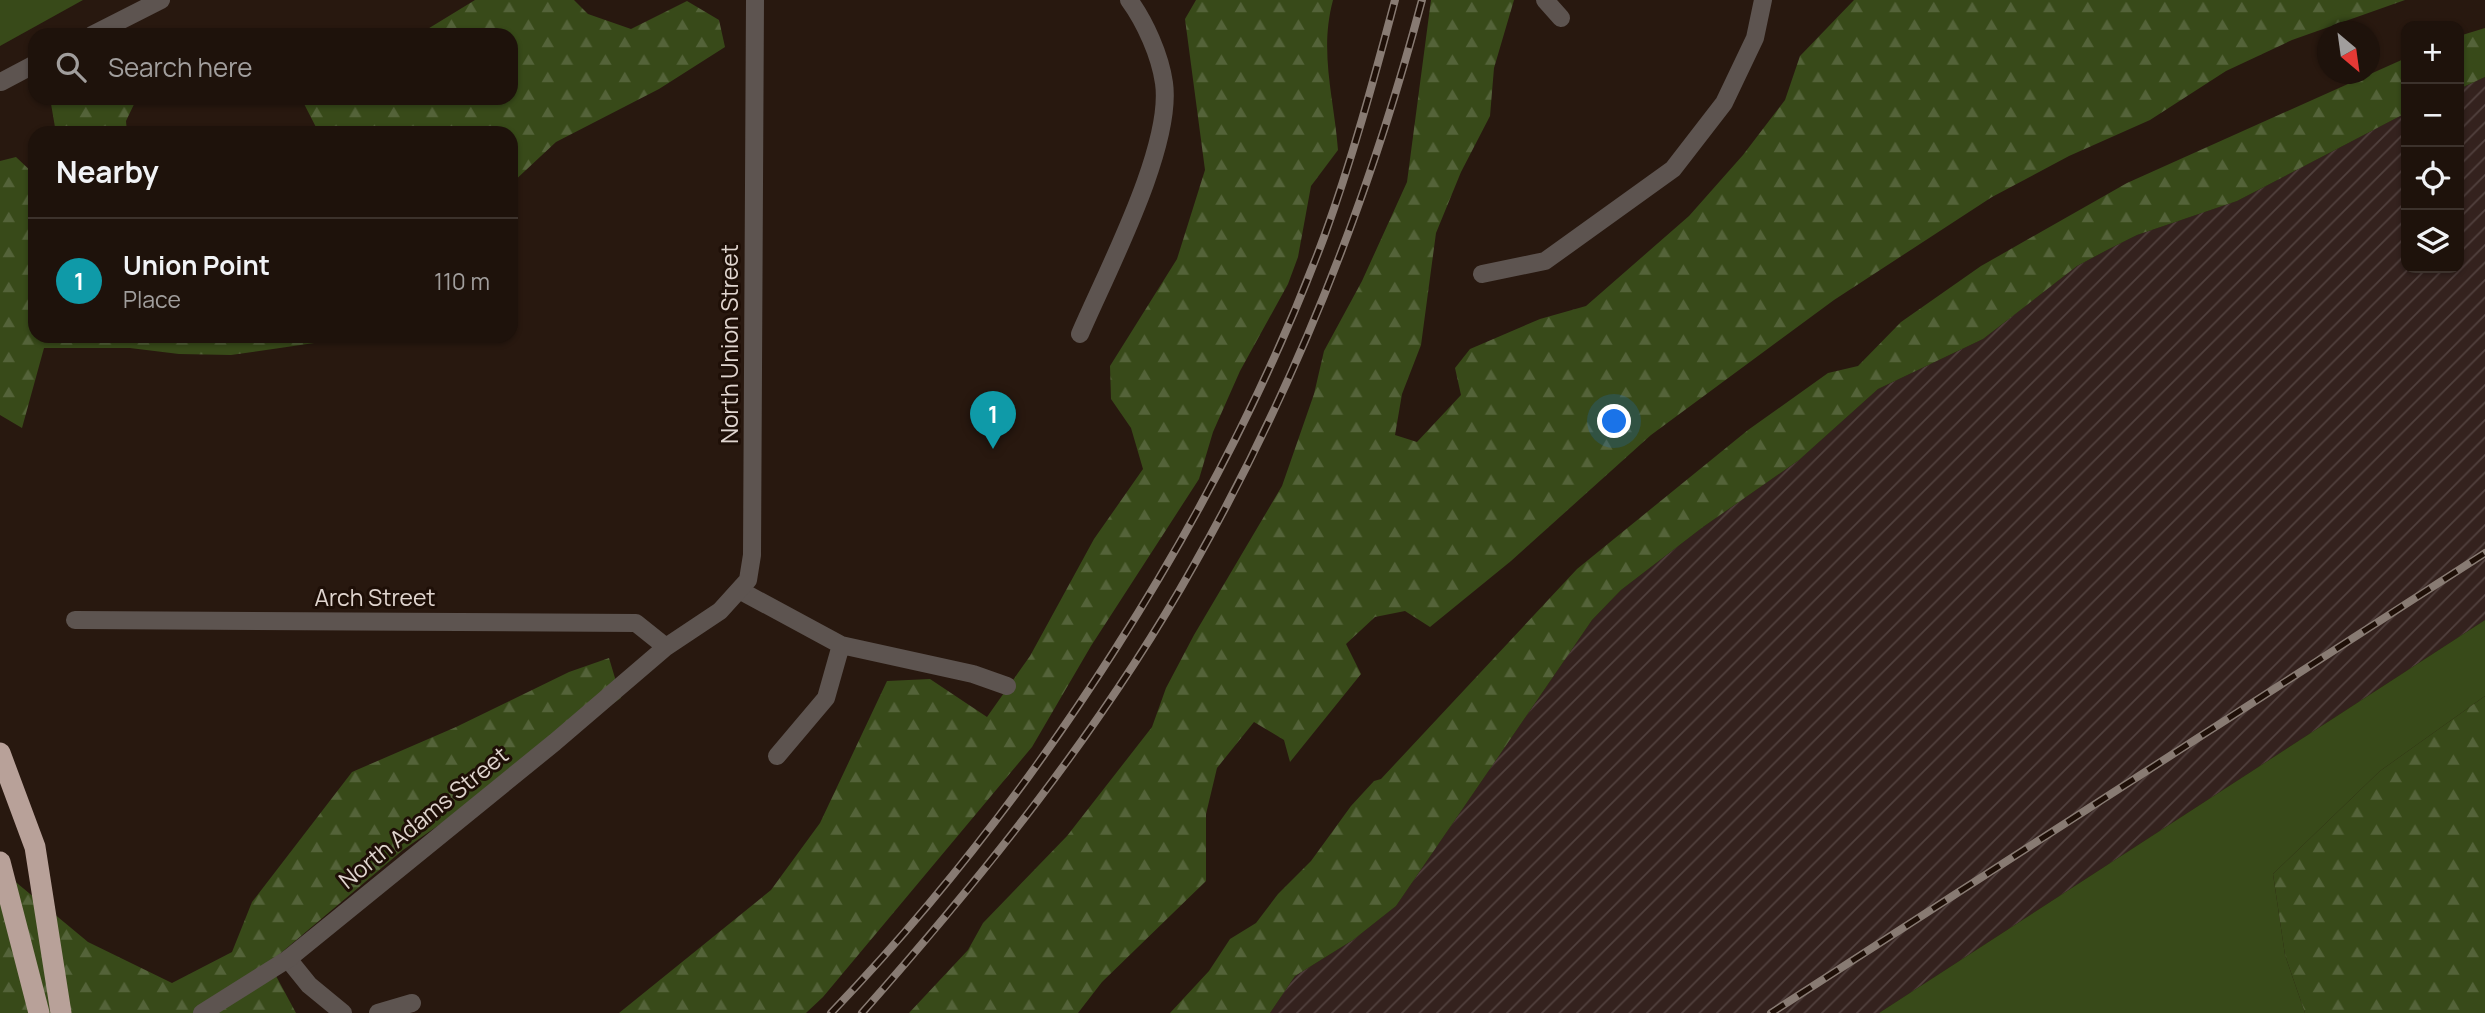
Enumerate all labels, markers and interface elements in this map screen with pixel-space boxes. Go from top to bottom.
north arrow [2317,21,2380,84]
map controls [2401,21,2464,273]
button: + [2401,21,2464,84]
search box [28,28,518,105]
icon: search [52,48,90,86]
text: Search here [108,49,253,85]
button: − [2401,84,2464,147]
button: locate [2401,147,2464,210]
text: Nearby [56,151,159,192]
button: layers [2401,210,2464,273]
street label: North Union Street [713,244,745,444]
text: Union Point [123,247,270,283]
text: 1 [74,265,84,297]
text: 110 m [434,265,490,297]
text: Place [123,283,181,315]
pin: 1 [970,391,1016,449]
your location [1597,404,1631,438]
street label: Arch Street [314,581,436,613]
street label: North Adams Street [331,739,515,895]

